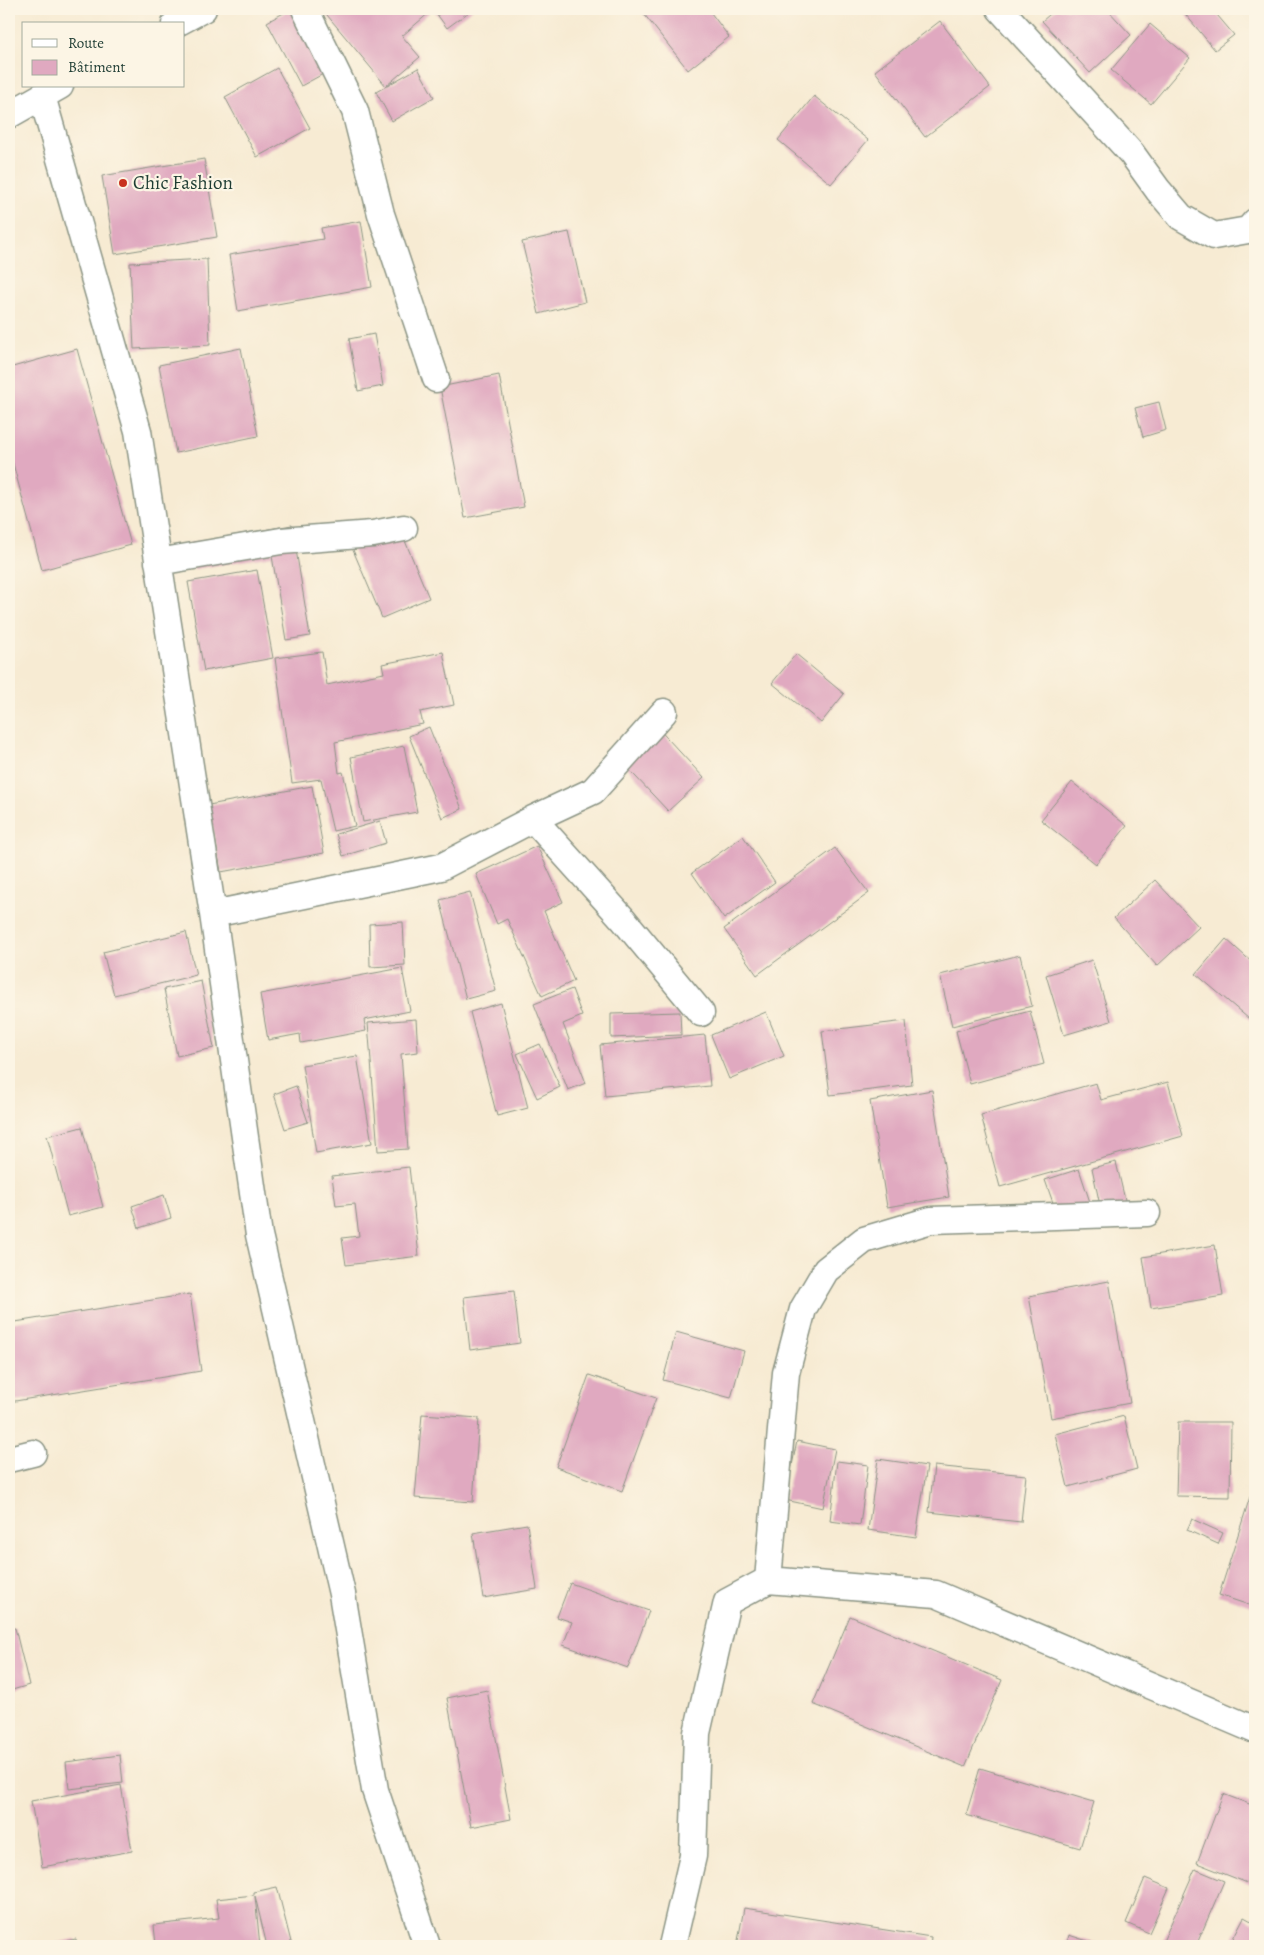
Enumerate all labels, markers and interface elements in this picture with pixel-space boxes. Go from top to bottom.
legend [22,22,185,88]
text: Route [68,33,104,53]
text: Bâtiment [68,57,126,77]
place label: Chic Fashion [133,170,233,196]
marker: Chic Fashion [117,177,129,189]

